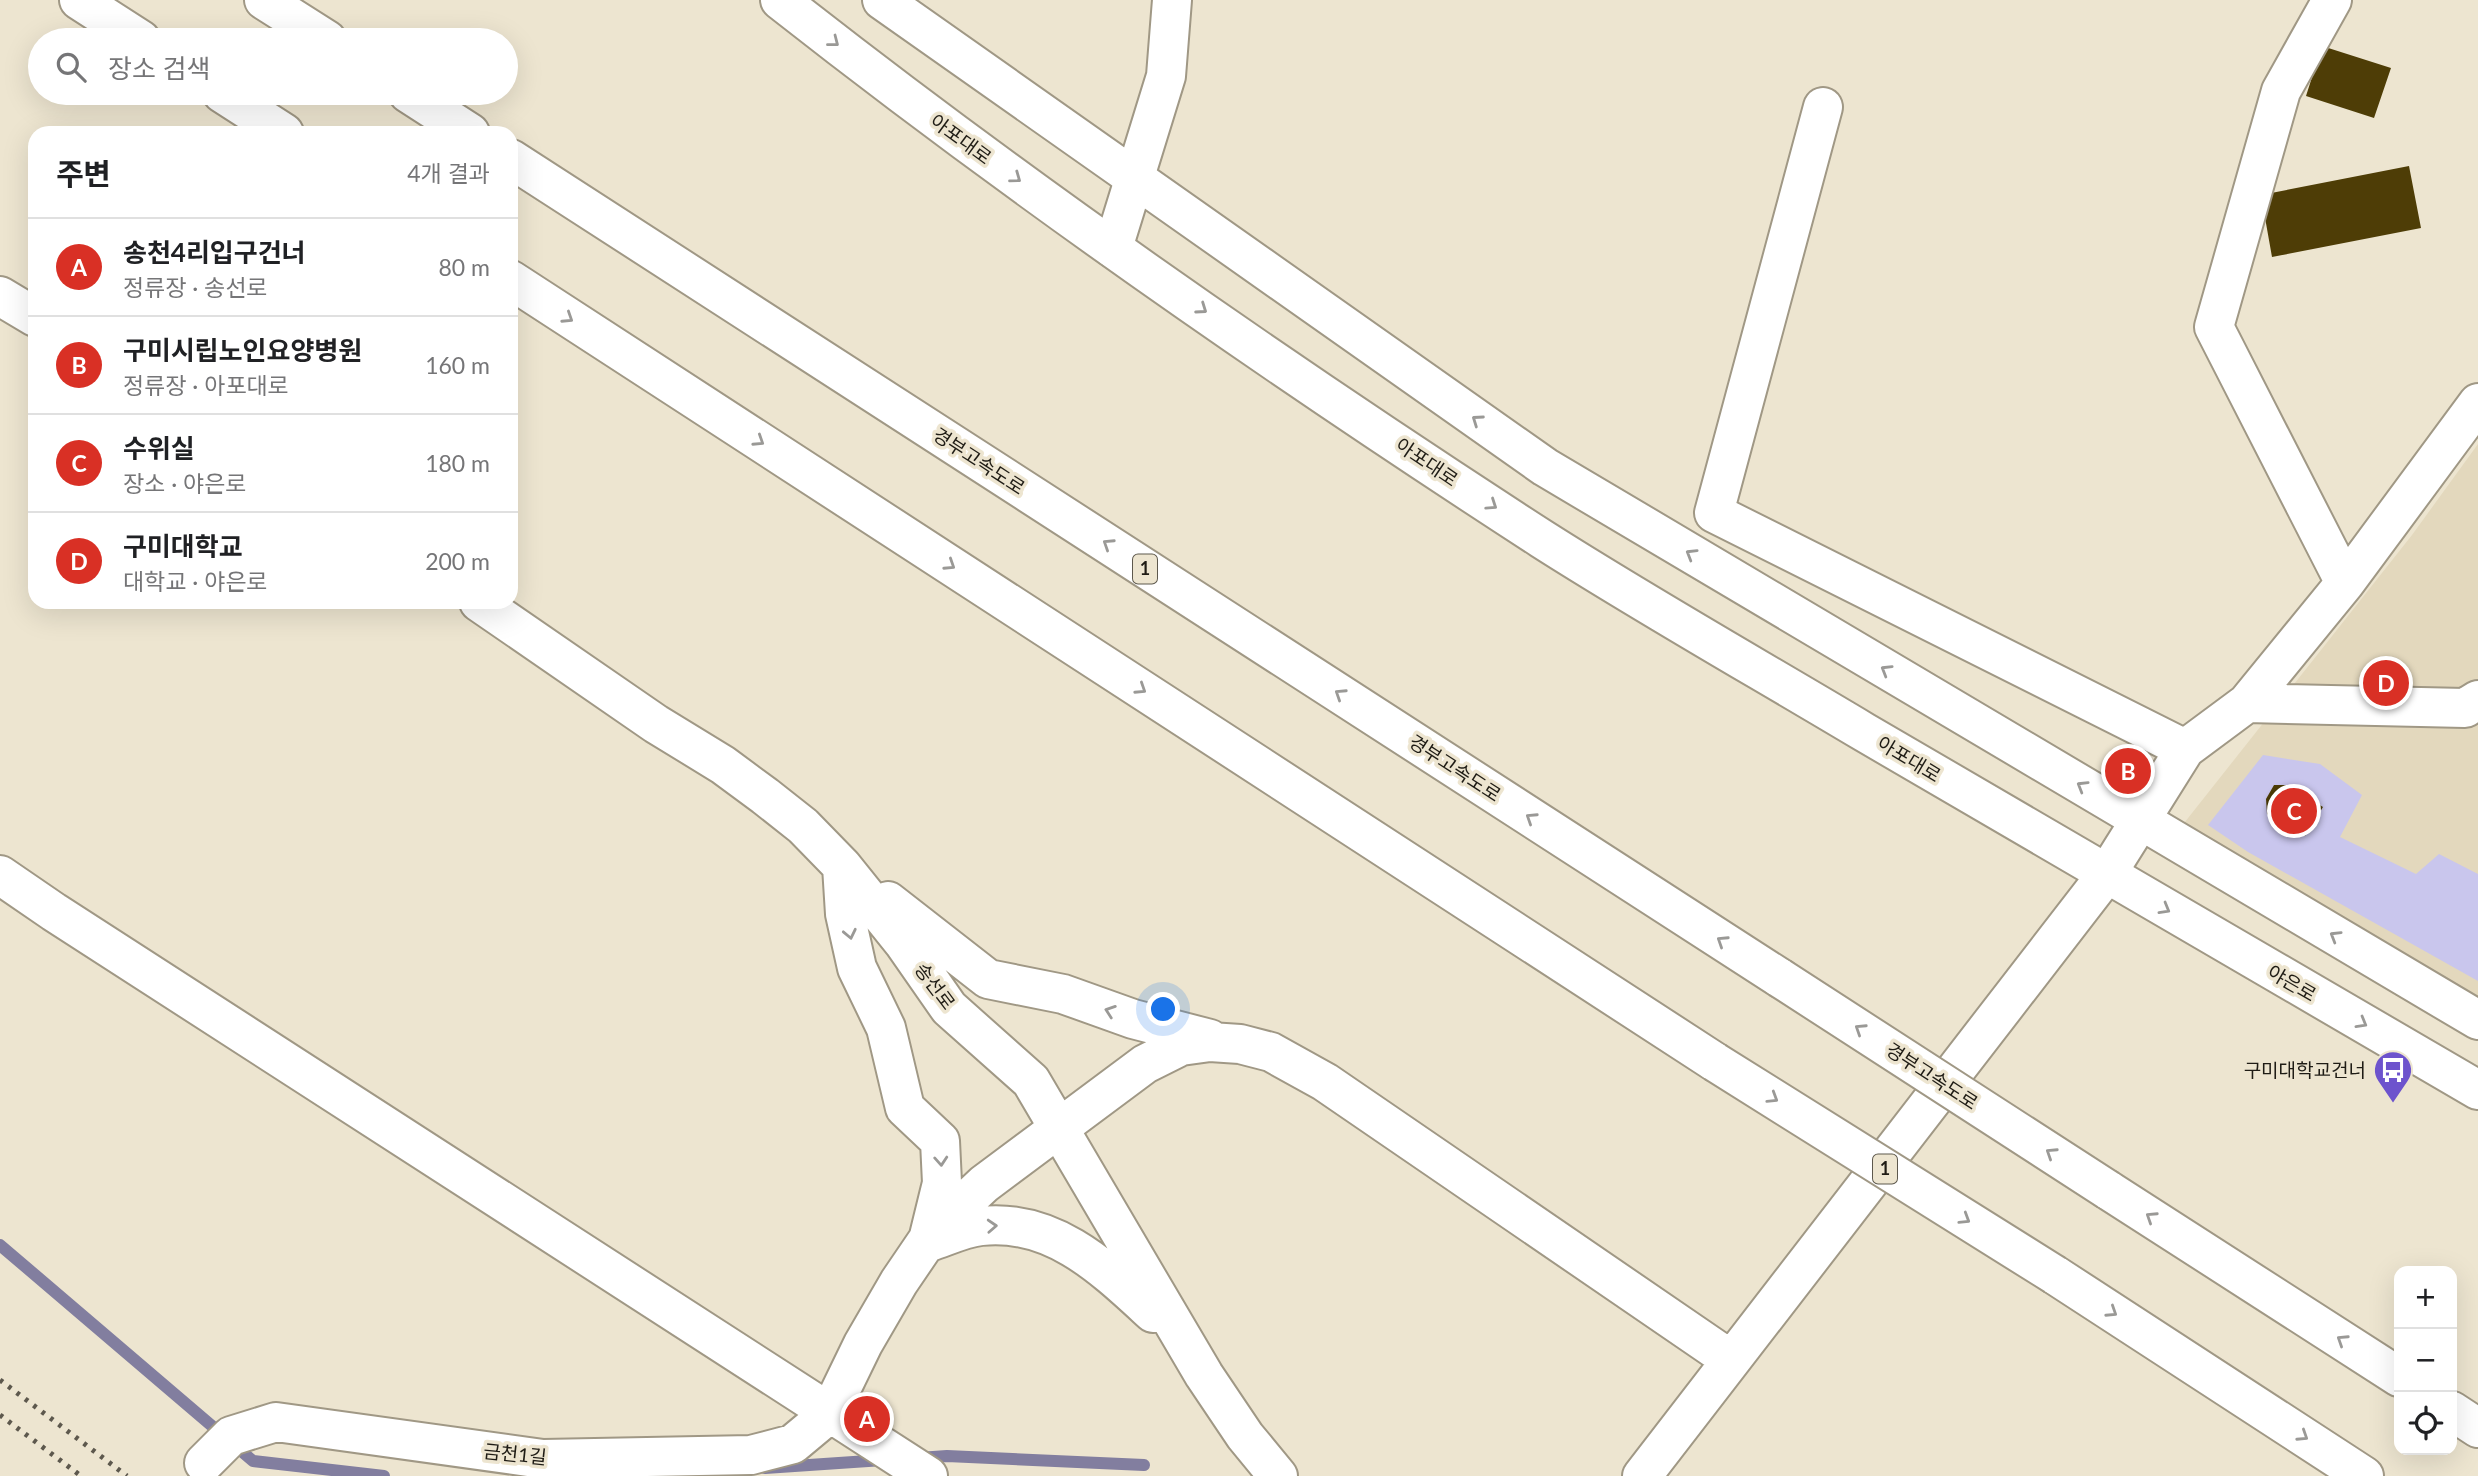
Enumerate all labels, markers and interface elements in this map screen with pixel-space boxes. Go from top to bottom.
search box [28,28,518,105]
one-way arrow [826,34,838,47]
icon: search [52,48,90,86]
text: 장소 검색 [108,52,210,84]
street label: 아포대로 [926,109,996,168]
text: 주변 [56,155,111,191]
text: 4개 결과 [407,159,490,187]
one-way arrow [1008,170,1021,182]
text: 송천4리입구건너 [123,236,306,268]
text: A [71,253,87,281]
text: 80 m [439,253,490,281]
text: 정류장 · 송선로 [123,273,268,301]
one-way arrow [1194,301,1207,313]
one-way arrow [561,309,574,322]
text: 구미시립노인요양병원 [123,334,362,366]
text: B [71,351,87,379]
text: 160 m [425,351,490,379]
text: 정류장 · 아포대로 [123,371,289,399]
one-way arrow [1472,416,1485,428]
street label: 경부고속도로 [929,422,1030,499]
text: 수위실 [123,432,195,464]
one-way arrow [751,433,764,446]
street label: 아포대로 [1392,433,1463,491]
text: C [71,449,87,477]
text: 180 m [425,449,490,477]
text: 장소 · 야은로 [123,469,247,497]
one-way arrow [1484,497,1497,509]
text: 구미대학교 [123,530,243,562]
one-way arrow [1103,540,1116,553]
text: D [70,547,88,575]
text: 200 m [425,547,490,575]
one-way arrow [1685,549,1698,562]
road number: 1 [1133,554,1157,584]
one-way arrow [942,557,955,570]
text: 대학교 · 야은로 [123,567,268,595]
pin: D [2363,657,2409,709]
one-way arrow [1881,665,1894,678]
one-way arrow [1133,681,1146,694]
one-way arrow [1335,690,1348,703]
street label: 경부고속도로 [1405,729,1506,806]
street label: 아포대로 [1873,731,1945,786]
pin: B [2105,745,2151,797]
one-way arrow [2076,782,2089,795]
pin: C [2271,785,2317,837]
one-way arrow [1526,813,1539,826]
one-way arrow [2157,901,2170,914]
one-way arrow [841,928,856,940]
one-way arrow [2329,931,2342,944]
one-way arrow [1717,936,1730,949]
street label: 송선로 [910,958,960,1014]
street label: 야은로 [2264,959,2321,1006]
your location [1146,992,1180,1026]
one-way arrow [1104,1005,1117,1019]
one-way arrow [2354,1015,2367,1028]
one-way arrow [1855,1025,1868,1038]
street label: 경부고속도로 [1882,1037,1983,1114]
bus stop icon: 구미대학교건너 [2372,1049,2414,1104]
place label: 구미대학교건너 [2244,1058,2366,1081]
one-way arrow [1765,1090,1778,1103]
one-way arrow [2046,1148,2059,1161]
road number: 1 [1873,1154,1897,1184]
one-way arrow [933,1156,948,1167]
one-way arrow [1958,1211,1971,1224]
one-way arrow [2145,1212,2158,1225]
one-way arrow [987,1218,998,1233]
map controls [2394,1266,2457,1455]
button: + [2394,1266,2457,1329]
one-way arrow [2104,1304,2117,1317]
button: − [2394,1329,2457,1392]
one-way arrow [2337,1336,2350,1349]
button: locate [2394,1392,2457,1455]
pin: A [844,1393,890,1445]
one-way arrow [2295,1428,2308,1441]
street label: 금천1길 [482,1439,548,1468]

